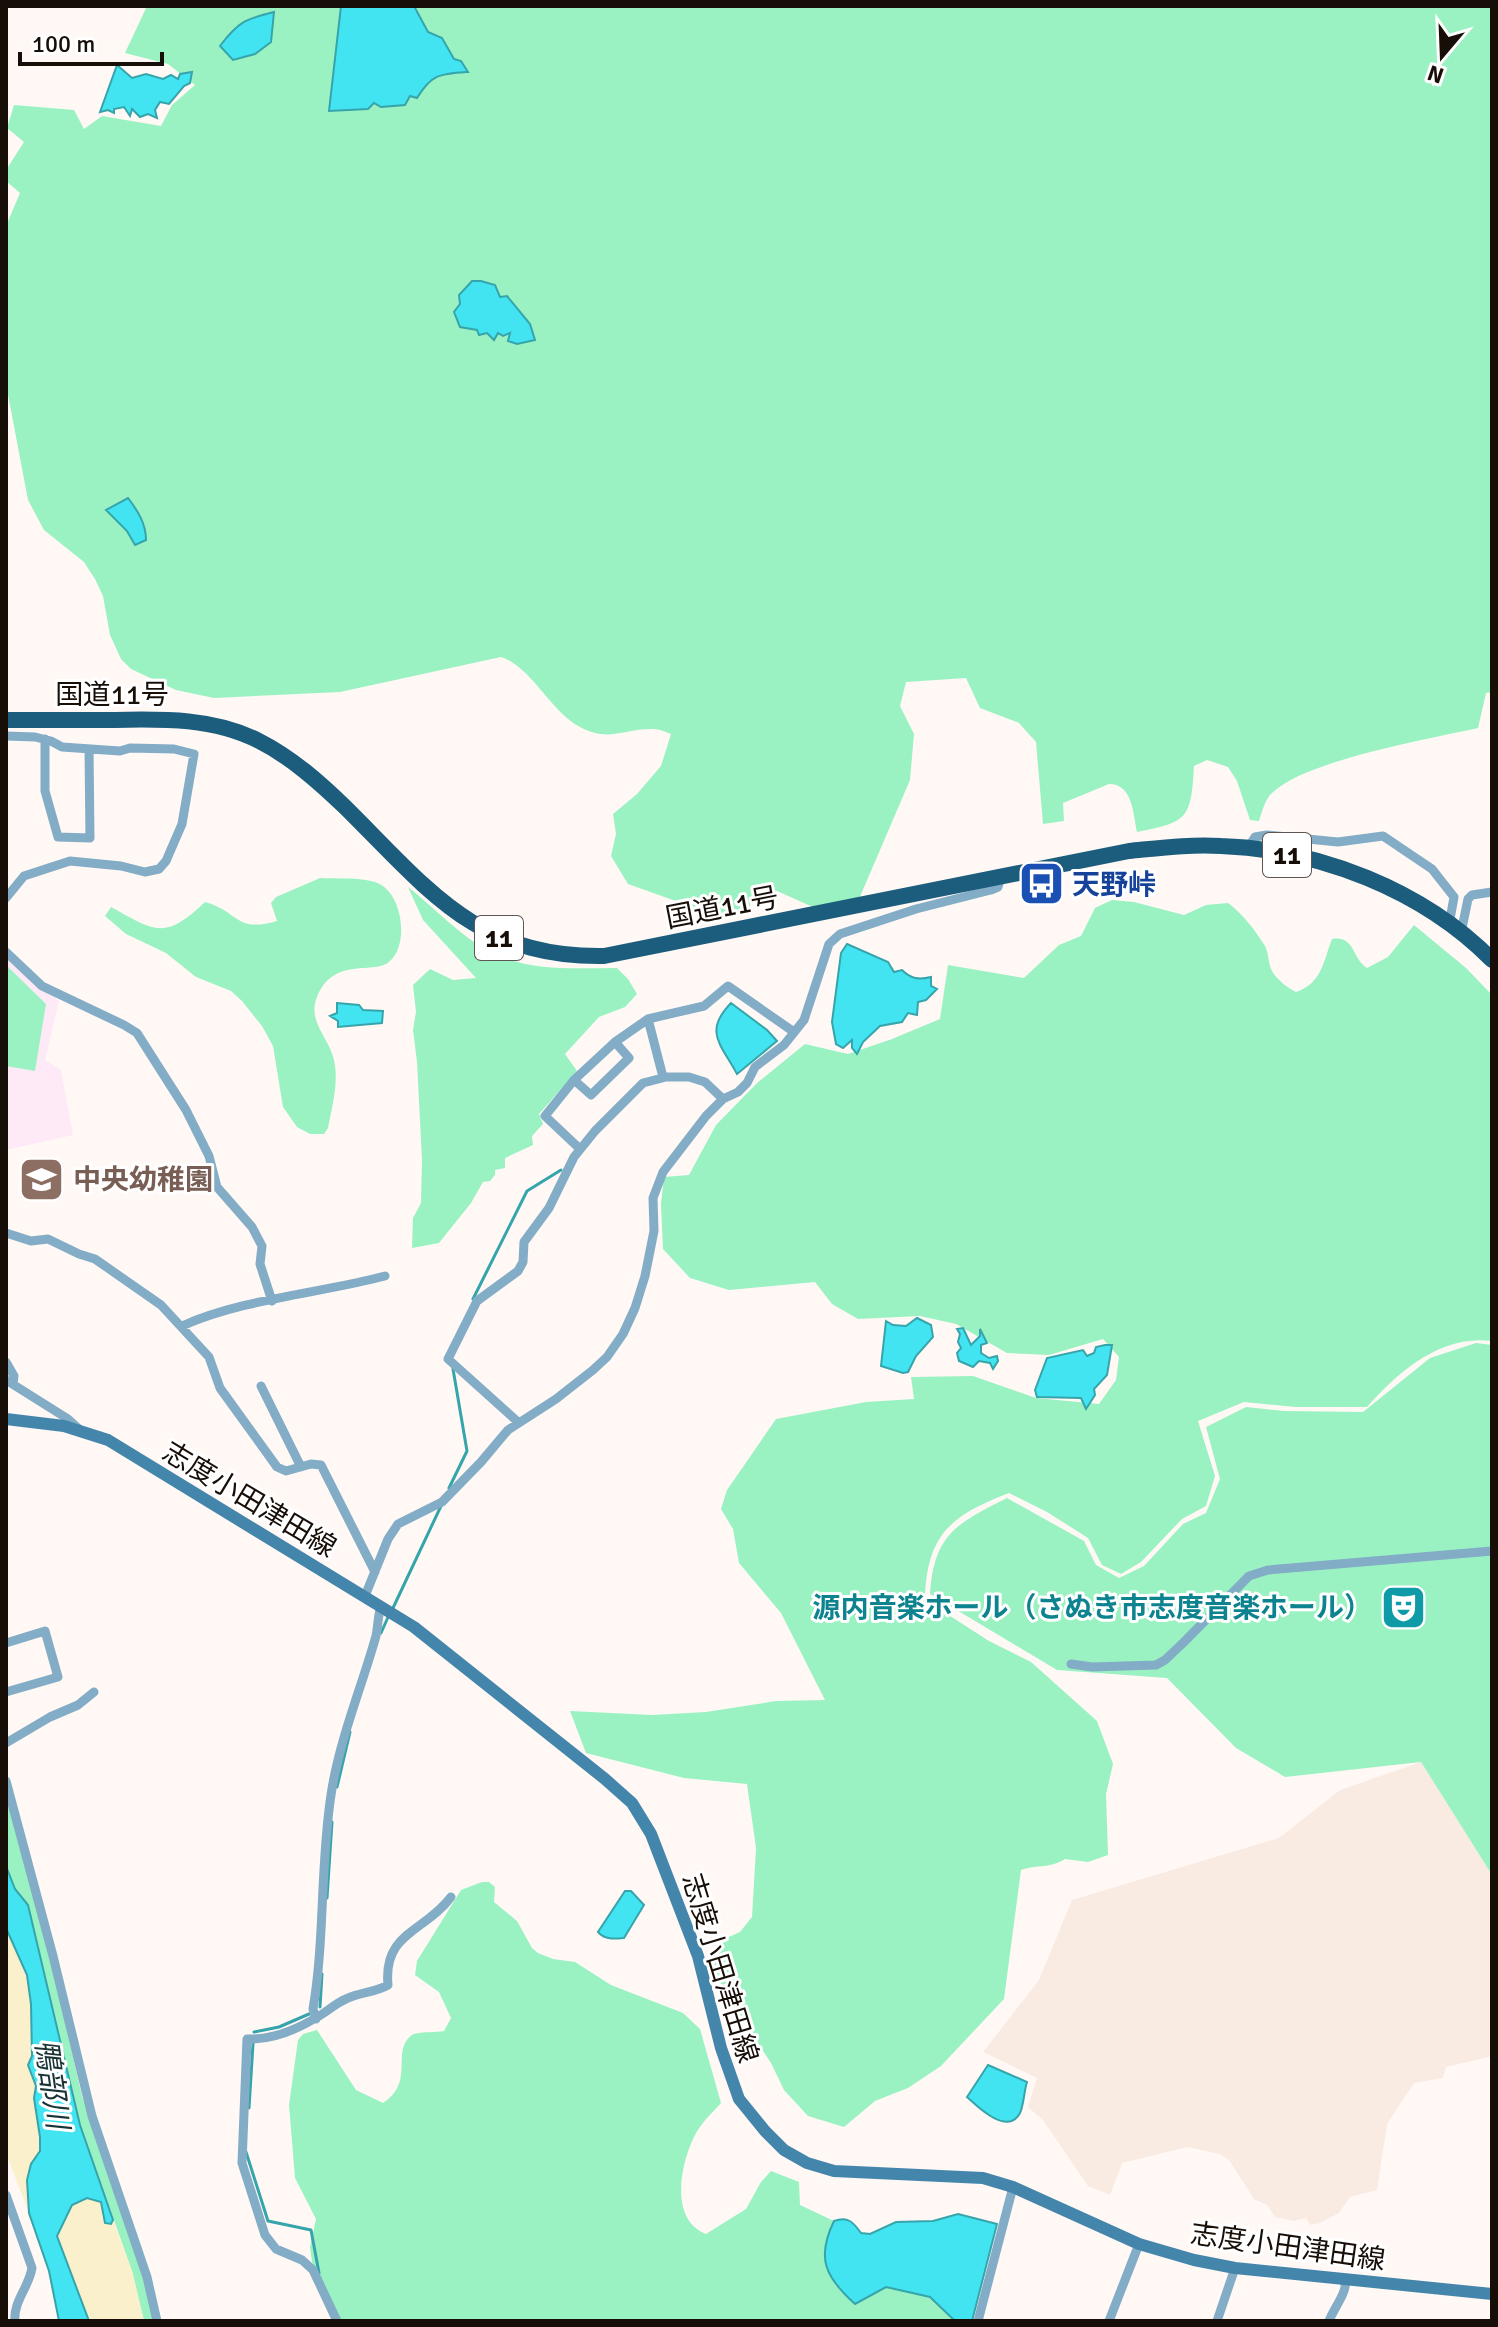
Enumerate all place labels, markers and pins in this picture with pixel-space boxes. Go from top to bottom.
bus stop icon: 天野峠 [1017,860,1065,908]
place label: 天野峠 [1072,868,1156,902]
school or university icon: 中央幼稚園 [18,1155,66,1203]
place label: 中央幼稚園 [73,1163,213,1197]
theatre icon: 源内音楽ホール（さぬき市志度音楽ホール） [1379,1583,1427,1631]
place label: 源内音楽ホール（さぬき市志度音楽ホール） [813,1591,1372,1625]

